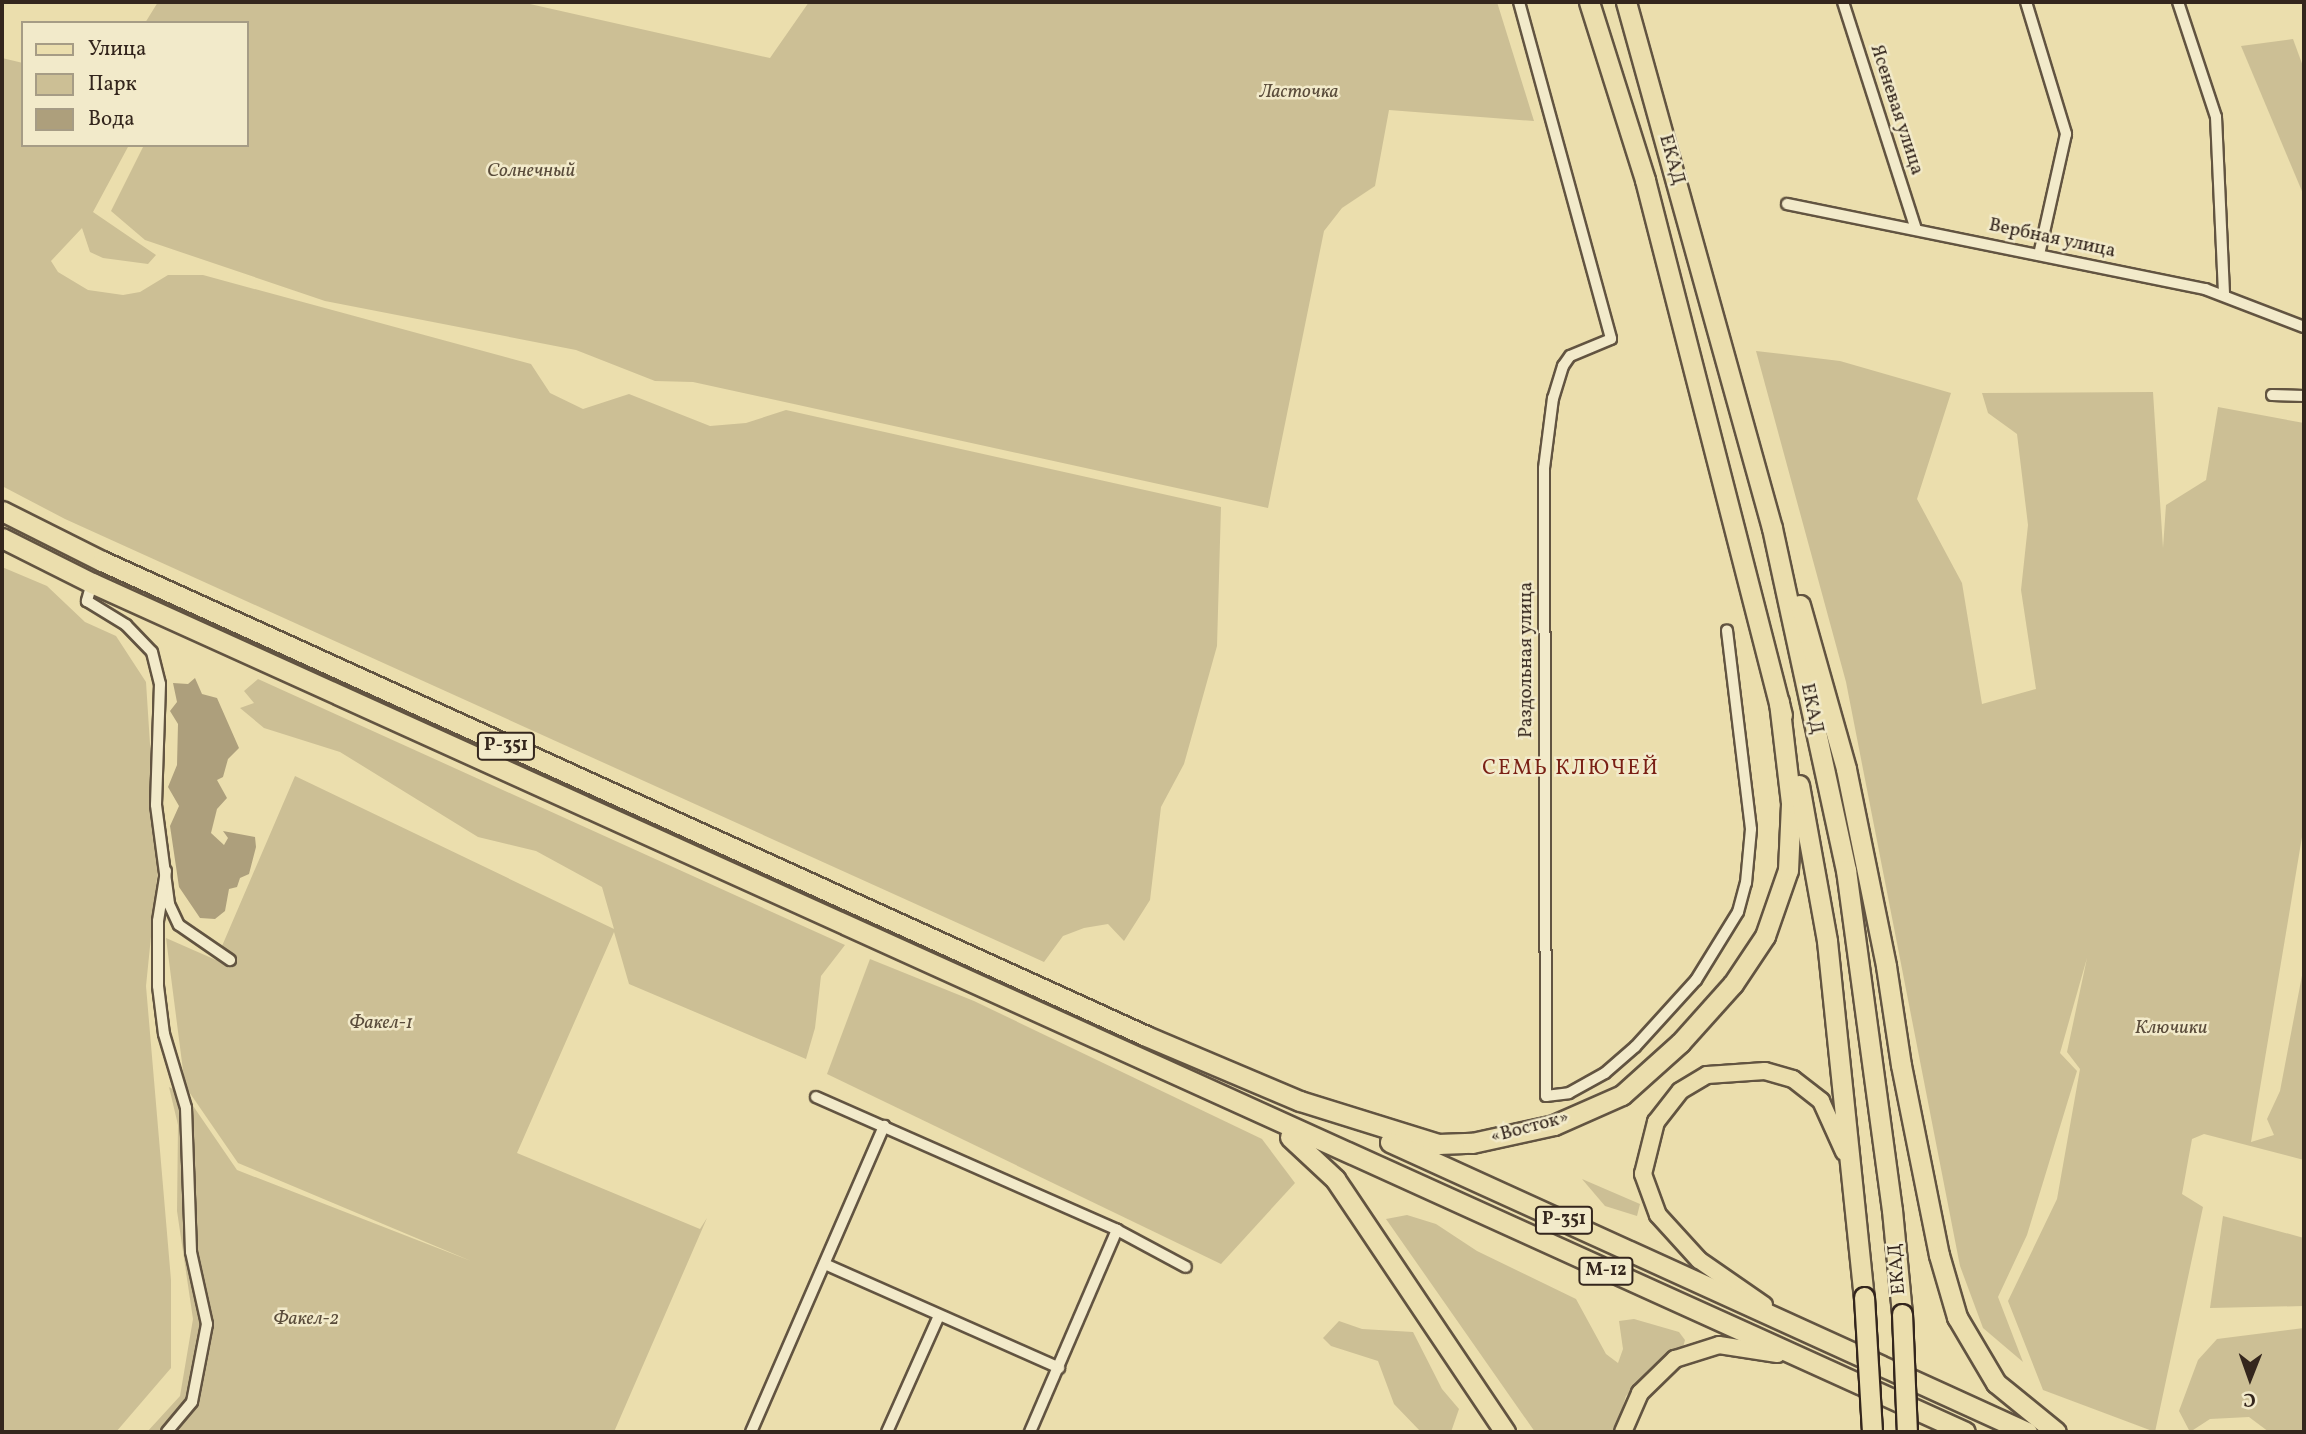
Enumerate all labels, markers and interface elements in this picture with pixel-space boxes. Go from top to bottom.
legend [21,21,248,147]
text: Улица [88,35,146,64]
street label: Ясеневая улица [1864,42,1928,178]
text: Парк [88,70,137,99]
park label: Ласточка [1259,82,1339,104]
text: Вода [88,105,135,134]
street label: ЕКАД [1653,132,1689,188]
park label: Солнечный [487,161,575,183]
street label: Вербная улица [1986,214,2118,264]
street label: Раздольная улица [1516,582,1538,738]
street label: ЕКАД [1795,681,1827,737]
road number: Р-351 [476,732,536,760]
district label: СЕМЬ КЛЮЧЕЙ [1484,756,1658,782]
park label: Факел-1 [349,1013,413,1035]
park label: Ключики [2135,1018,2207,1040]
street label: «Восток» [1488,1107,1572,1149]
road number: Р-351 [1534,1205,1594,1234]
street label: ЕКАД [1884,1242,1912,1296]
road number: М-12 [1578,1256,1634,1286]
park label: Факел-2 [273,1309,339,1331]
north arrow [2215,1343,2285,1413]
text: С [2243,1386,2256,1412]

